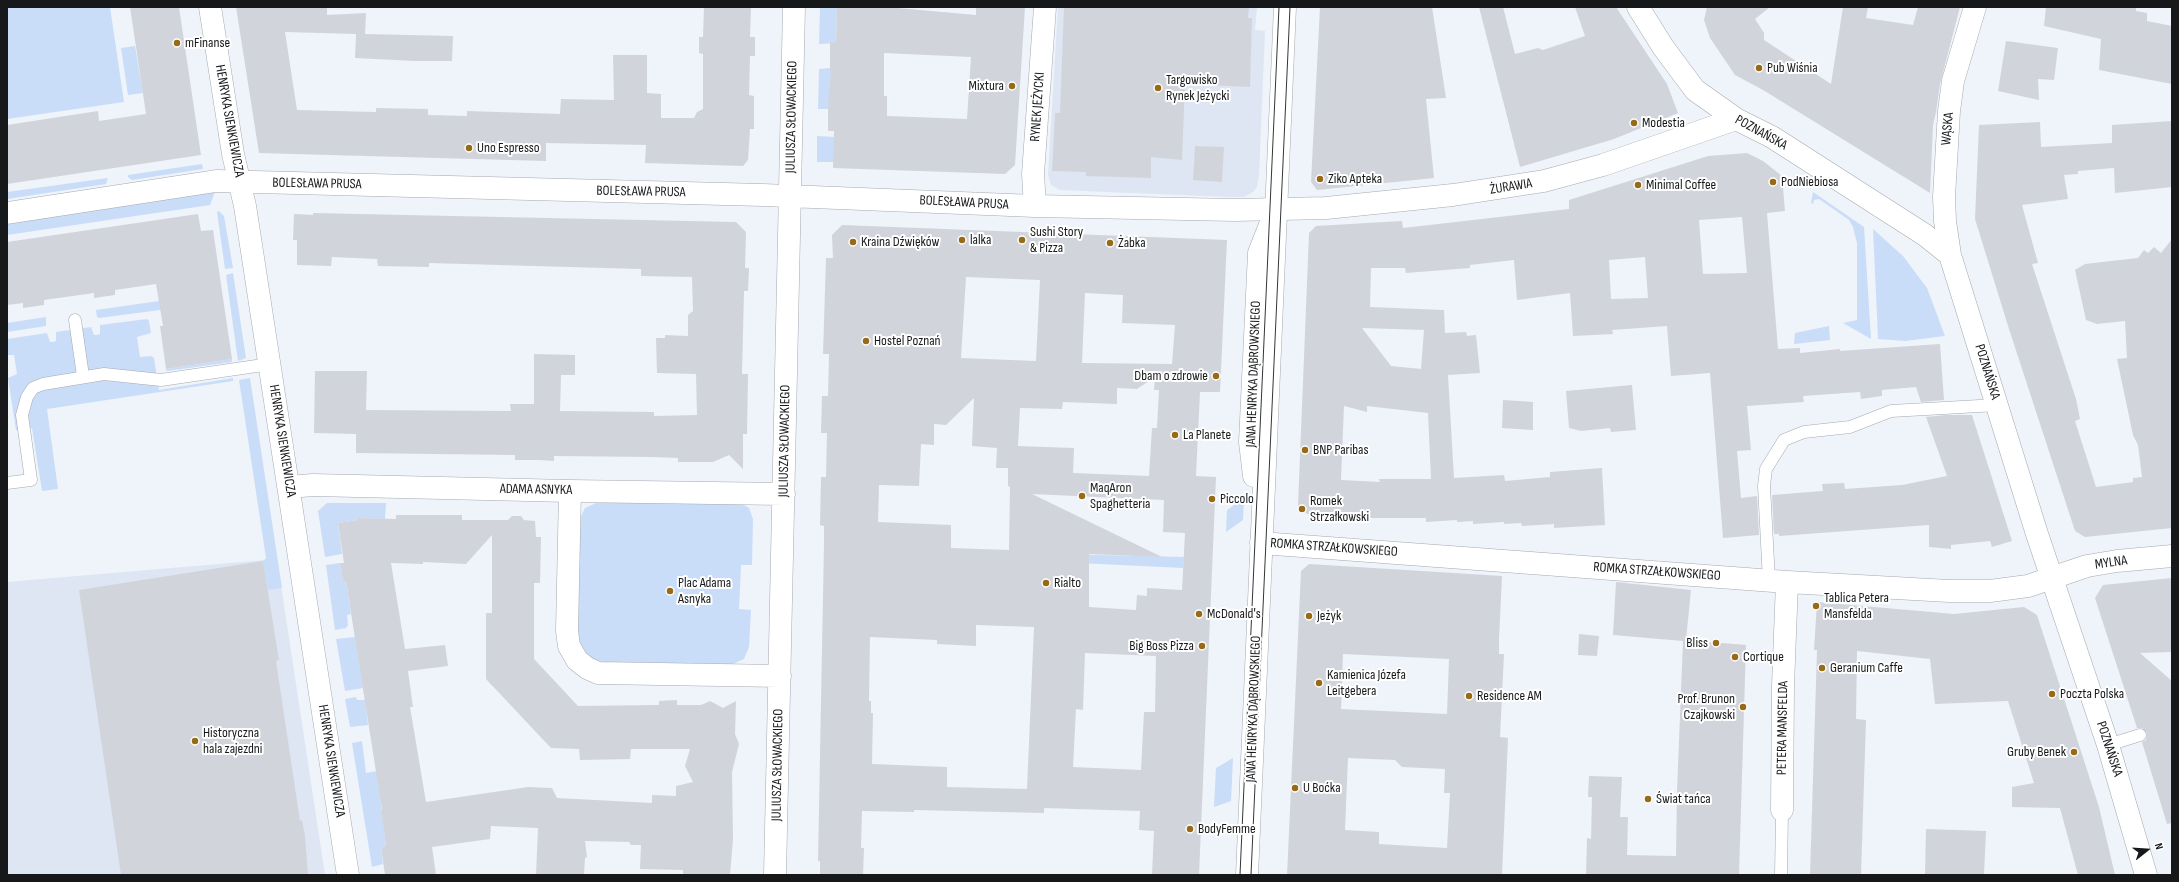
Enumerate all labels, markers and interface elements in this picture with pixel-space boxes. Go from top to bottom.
place label: mFinanse [185,35,230,51]
marker: mFinanse [172,38,182,48]
place label: Pub Wiśnia [1767,60,1818,76]
street label: JULIUSZA SŁOWACKIEGO [783,61,801,173]
street label: HENRYKA SIENKIEWICZA [211,63,247,179]
marker: Pub Wiśnia [1754,63,1764,73]
street label: RYNEK JEŻYCKI [1027,72,1049,142]
place label: Targowisko Rynek Jeżycki [1166,72,1229,104]
place label: Mixtura [969,78,1004,94]
marker: Mixtura [1007,81,1017,91]
marker: Targowisko Rynek Jeżycki [1153,83,1163,93]
street label: POZNAŃSKA [1732,112,1790,154]
street label: WĄSKA [1938,112,1958,146]
place label: Modestia [1642,115,1685,131]
marker: Modestia [1629,118,1639,128]
place label: Uno Espresso [477,140,540,156]
marker: Uno Espresso [464,143,474,153]
place label: Ziko Apteka [1328,171,1382,187]
marker: Ziko Apteka [1315,174,1325,184]
place label: PodNiebiosa [1781,174,1839,190]
street label: BOLESŁAWA PRUSA [272,175,362,193]
street label: ŻURAWIA [1489,175,1533,199]
place label: Minimal Coffee [1646,177,1716,193]
marker: PodNiebiosa [1768,177,1778,187]
marker: Minimal Coffee [1633,180,1643,190]
street label: BOLESŁAWA PRUSA [596,183,686,201]
street label: BOLESŁAWA PRUSA [919,192,1009,214]
place label: Sushi Story & Pizza [1030,224,1083,256]
place label: lalka [970,232,991,248]
place label: Kraina Dźwięków [861,234,939,250]
marker: lalka [957,235,967,245]
marker: Sushi Story & Pizza [1017,235,1027,245]
place label: Żabka [1118,235,1146,251]
marker: Kraina Dźwięków [848,237,858,247]
marker: Żabka [1105,238,1115,248]
street label: JANA HENRYKA DĄBROWSKIEGO [1243,300,1265,448]
place label: Hostel Poznań [874,333,941,349]
marker: Hostel Poznań [861,336,871,346]
street label: POZNAŃSKA [1971,342,2003,402]
place label: Dbam o zdrowie [1134,368,1208,384]
marker: Dbam o zdrowie [1211,371,1221,381]
street label: HENRYKA SIENKIEWICZA [265,383,299,499]
street label: JULIUSZA SŁOWACKIEGO [776,385,794,497]
place label: La Planete [1183,427,1231,443]
marker: La Planete [1170,430,1180,440]
place label: BNP Paribas [1313,442,1368,458]
marker: BNP Paribas [1300,445,1310,455]
place label: MaqAron Spaghetteria [1090,480,1150,512]
street label: ADAMA ASNYKA [500,481,572,499]
marker: MaqAron Spaghetteria [1077,491,1087,501]
place label: Piccolo [1220,491,1254,507]
place label: Romek Strzałkowski [1310,493,1369,526]
marker: Piccolo [1207,494,1217,504]
marker: Romek Strzałkowski [1297,504,1307,514]
street label: ROMKA STRZAŁKOWSKIEGO [1270,535,1398,561]
street label: MYLNA [2094,552,2128,574]
street label: ROMKA STRZAŁKOWSKIEGO [1593,559,1721,585]
place label: Plac Adama Asnyka [678,575,731,608]
place label: Rialto [1054,575,1081,591]
marker: Rialto [1041,578,1051,588]
marker: Plac Adama Asnyka [665,586,675,596]
place label: Tablica Petera Mansfelda [1824,590,1889,622]
marker: Tablica Petera Mansfelda [1811,601,1821,611]
place label: McDonald's [1207,606,1261,622]
place label: Jeżyk [1317,608,1341,624]
marker: McDonald's [1194,609,1204,619]
marker: Jeżyk [1304,611,1314,621]
street label: JANA HENRYKA DĄBROWSKIEGO [1243,635,1265,783]
place label: Bliss [1686,635,1708,651]
place label: Big Boss Pizza [1129,638,1194,654]
marker: Bliss [1711,638,1721,648]
marker: Big Boss Pizza [1197,641,1207,651]
place label: Cortique [1743,649,1784,665]
marker: Cortique [1730,652,1740,662]
place label: Geranium Caffe [1830,660,1903,676]
marker: Geranium Caffe [1817,663,1827,673]
place label: Kamienica Józefa Leitgebera [1327,667,1406,700]
marker: Kamienica Józefa Leitgebera [1314,678,1324,688]
street label: PETERA MANSFELDA [1774,681,1792,775]
place label: Poczta Polska [2060,686,2124,702]
place label: Residence AM [1477,688,1542,704]
marker: Poczta Polska [2047,689,2057,699]
marker: Residence AM [1464,691,1474,701]
place label: Prof. Brunon Czajkowski [1677,691,1735,724]
marker: Prof. Brunon Czajkowski [1738,702,1748,712]
street label: HENRYKA SIENKIEWICZA [314,703,348,819]
street label: JULIUSZA SŁOWACKIEGO [769,709,787,821]
street label: POZNAŃSKA [2092,719,2126,779]
place label: Historyczna hala zajezdni [203,725,262,758]
marker: Historyczna hala zajezdni [190,736,200,746]
place label: Gruby Benek [2007,744,2066,760]
marker: Gruby Benek [2069,747,2079,757]
place label: U Boćka [1303,780,1341,796]
marker: U Boćka [1290,783,1300,793]
place label: Świat tańca [1656,791,1711,807]
marker: Świat tańca [1643,794,1653,804]
place label: BodyFemme [1198,821,1256,837]
marker: BodyFemme [1185,824,1195,834]
north arrow [2127,830,2167,870]
text: N [2152,842,2166,851]

